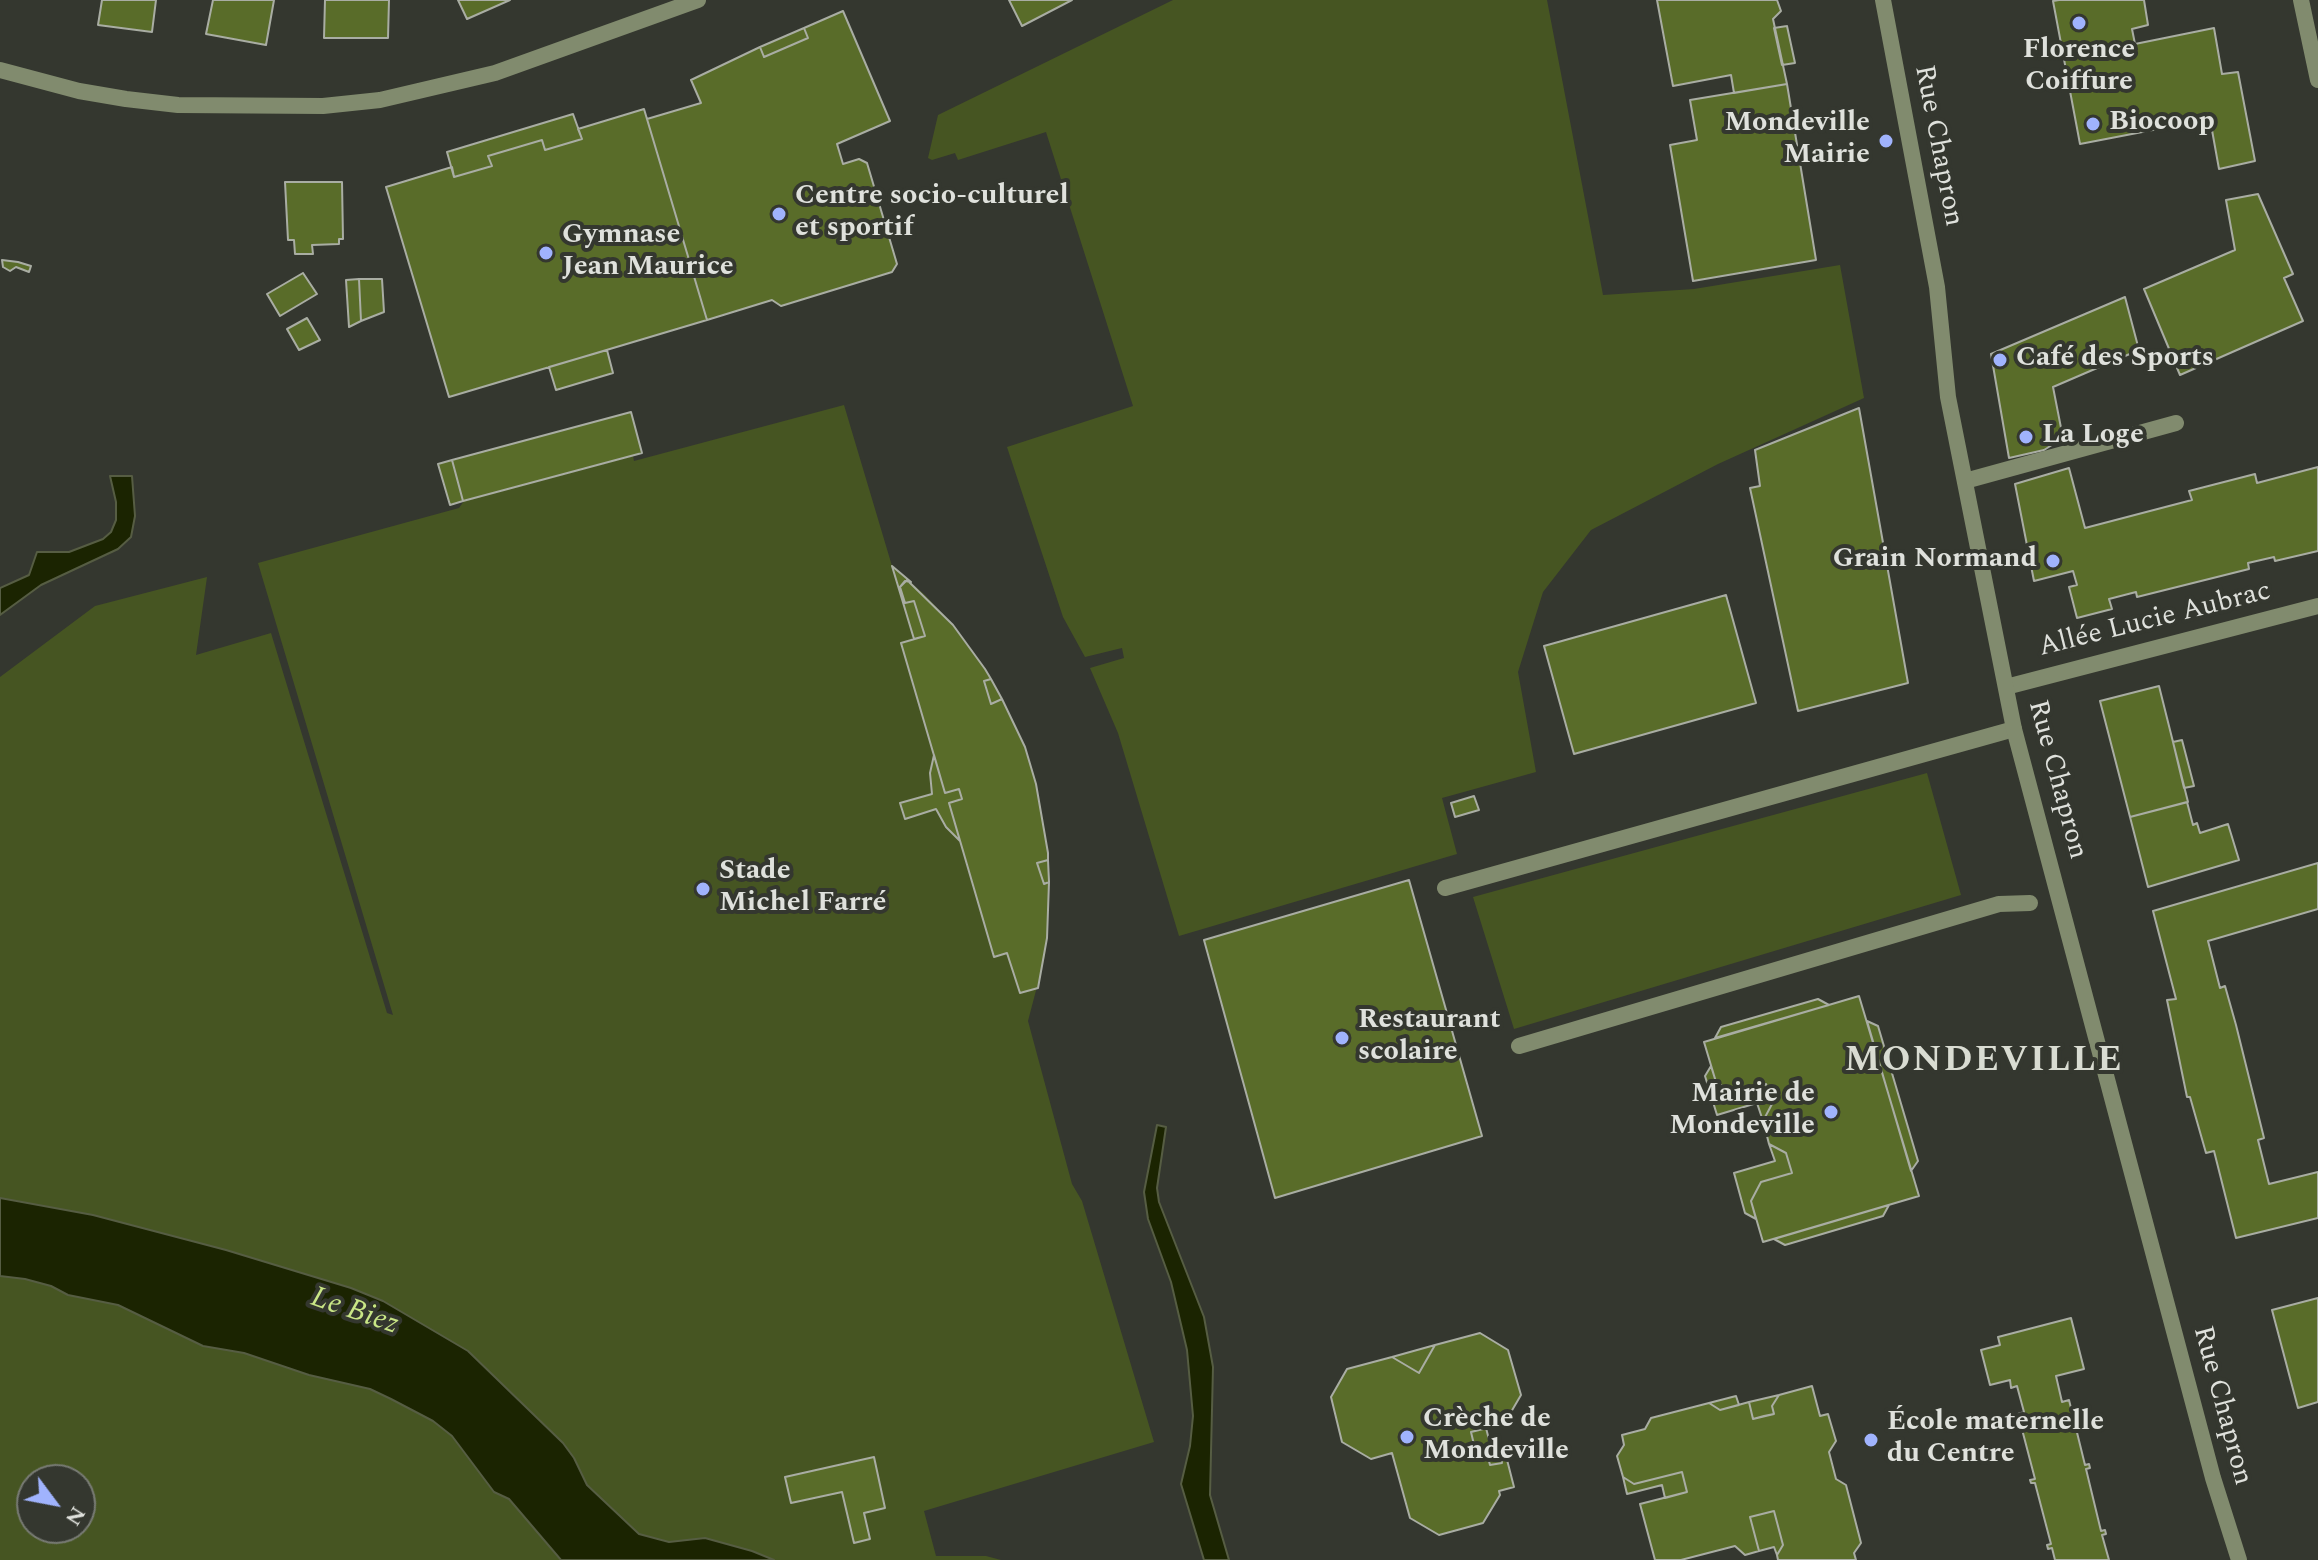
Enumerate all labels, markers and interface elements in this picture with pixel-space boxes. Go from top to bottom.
marker: Florence Coiffure [2070,14,2088,32]
place label: Florence Coiffure [2023,35,2135,101]
street label: Rue Chapron [1905,63,1969,229]
place label: Biocoop [2109,107,2215,141]
place label: Mondeville Mairie [1724,108,1870,174]
marker: Biocoop [2084,115,2102,133]
marker: Mondeville Mairie [1877,132,1895,150]
place label: Centre socio-culturel et sportif [795,181,1069,247]
marker: Centre socio-culturel et sportif [770,205,788,223]
place label: Gymnase Jean Maurice [562,220,734,286]
marker: Gymnase Jean Maurice [537,244,555,262]
place label: Café des Sports [2016,343,2214,377]
marker: Café des Sports [1991,351,2009,369]
place label: La Loge [2042,420,2144,454]
marker: La Loge [2017,428,2035,446]
place label: Grain Normand [1833,544,2037,578]
marker: Grain Normand [2044,552,2062,570]
street label: Allée Lucie Aubrac [2036,576,2274,666]
street label: Rue Chapron [2019,697,2093,863]
place label: Stade Michel Farré [719,856,886,922]
marker: Stade Michel Farré [694,880,712,898]
place label: Restaurant scolaire [1358,1005,1500,1071]
marker: Restaurant scolaire [1333,1029,1351,1047]
district label: MONDEVILLE [1844,1041,2124,1085]
place label: Mairie de Mondeville [1669,1079,1815,1145]
marker: Mairie de Mondeville [1822,1103,1840,1121]
water label: Le Biez [305,1281,403,1345]
street label: Rue Chapron [2184,1323,2258,1489]
place label: Crèche de Mondeville [1423,1404,1569,1470]
place label: École maternelle du Centre [1887,1407,2104,1473]
marker: Crèche de Mondeville [1398,1428,1416,1446]
marker: École maternelle du Centre [1862,1431,1880,1449]
north arrow [16,1464,96,1544]
text: N [56,1500,94,1532]

